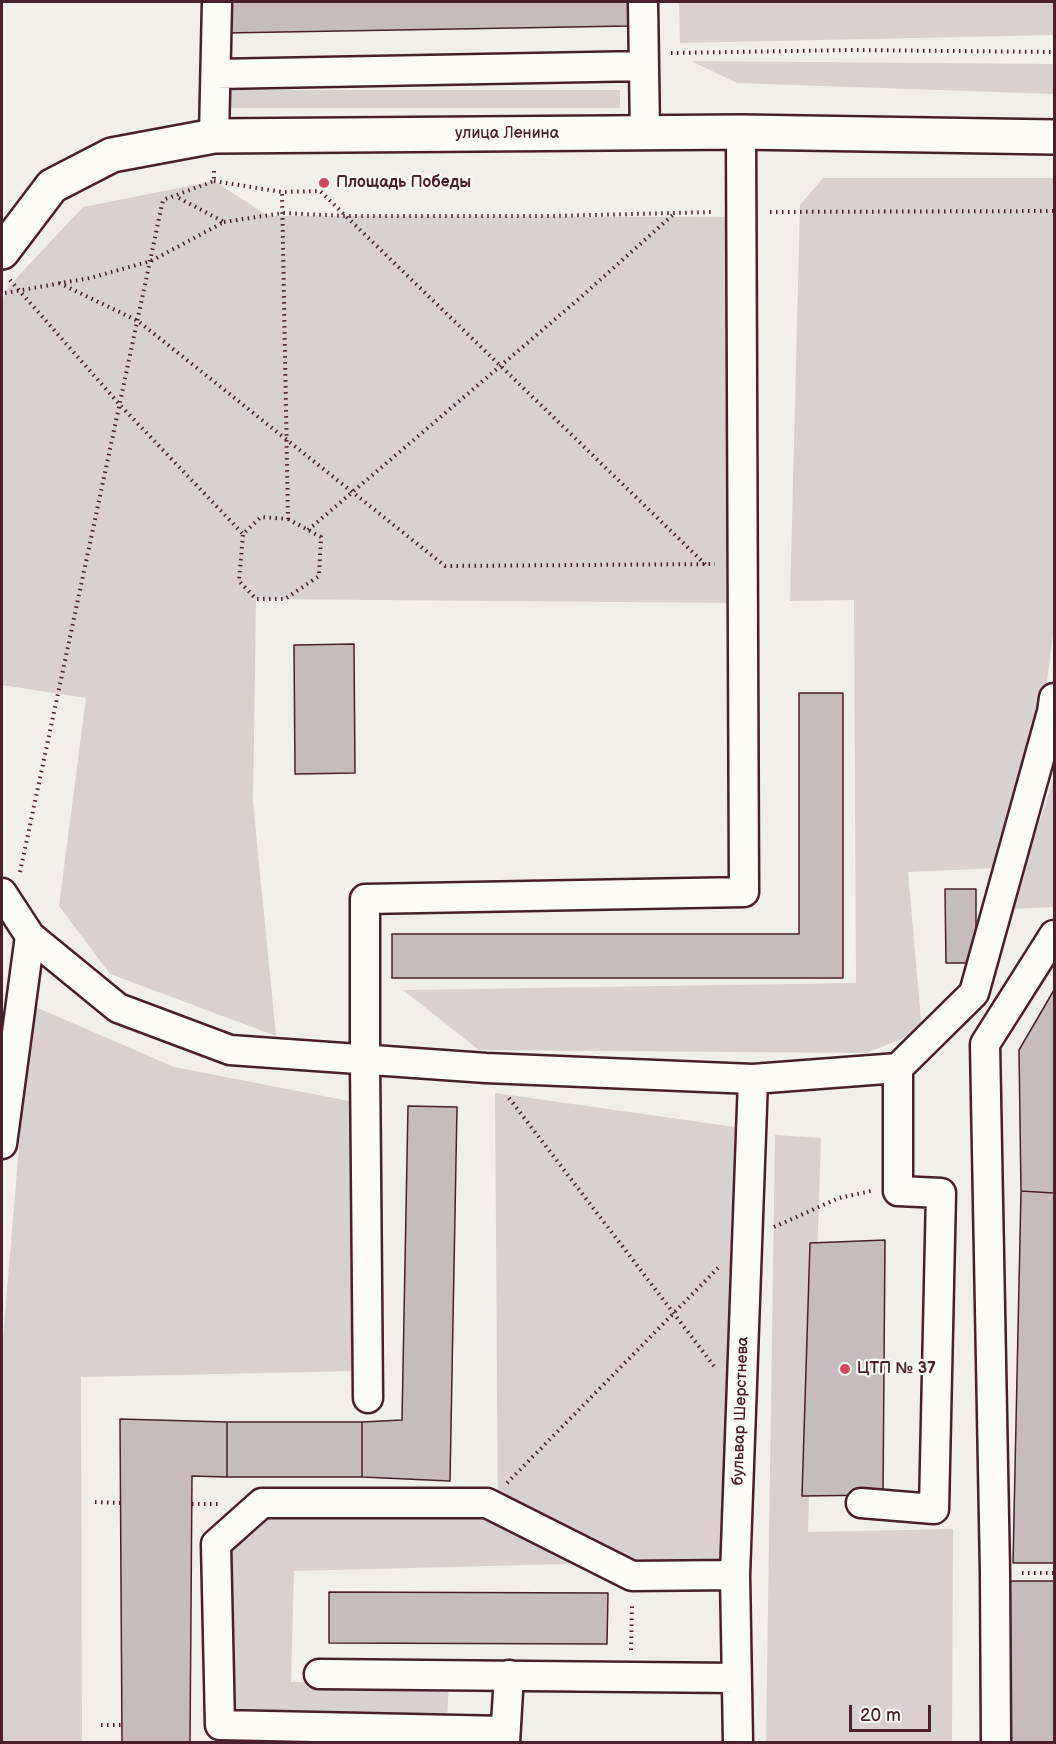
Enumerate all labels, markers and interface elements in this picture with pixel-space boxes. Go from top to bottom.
street label: улица Ленина [455,124,559,144]
place label: Площадь Победы [336,173,471,193]
marker: Площадь Победы [317,176,331,190]
street label: бульвар Шерстнева [729,1336,753,1486]
place label: ЦТП № 37 [857,1359,936,1379]
marker: ЦТП № 37 [838,1362,852,1376]
scale bar [852,1693,934,1731]
text: 20 m [860,1705,901,1726]

